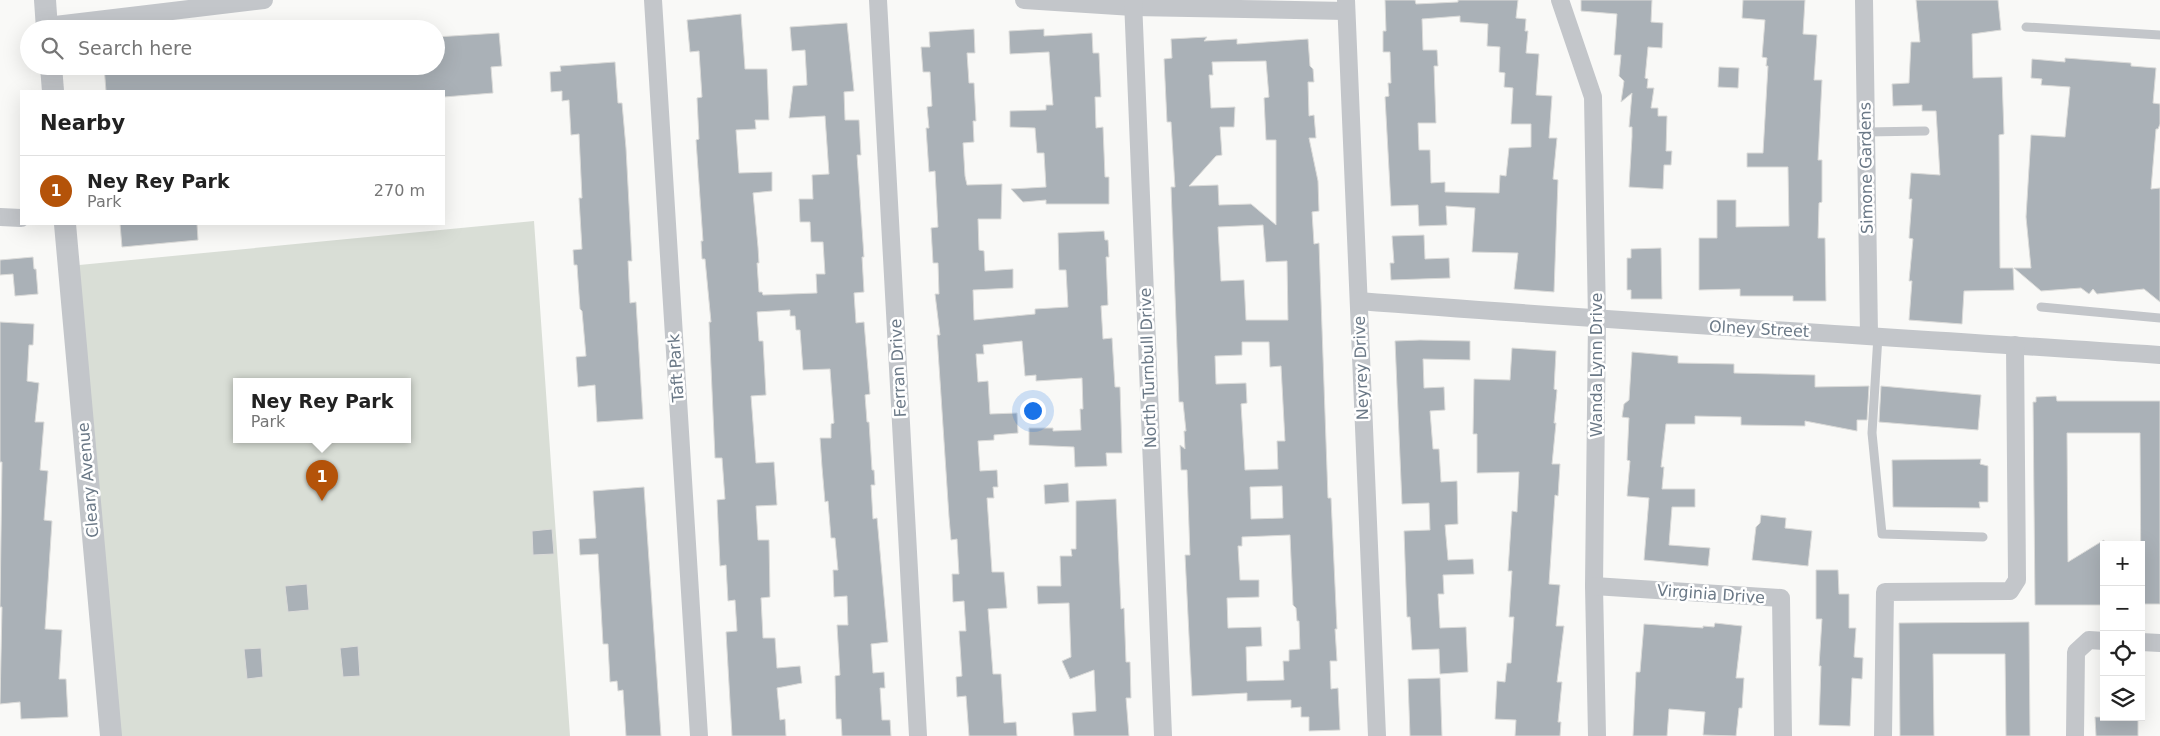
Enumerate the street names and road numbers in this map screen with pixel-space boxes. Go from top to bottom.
street label: Simone Gardens [1855,102,1877,234]
street label: North Turnbull Drive [1136,287,1160,449]
street label: Wanda Lynn Drive [1587,293,1606,437]
street label: Neyrey Drive [1350,315,1372,421]
street label: Olney Street [1708,317,1810,341]
street label: Ferran Drive [886,318,910,418]
street label: Taft Park [664,333,688,404]
street label: Cleary Avenue [73,421,103,539]
street label: Virginia Drive [1656,581,1766,607]

